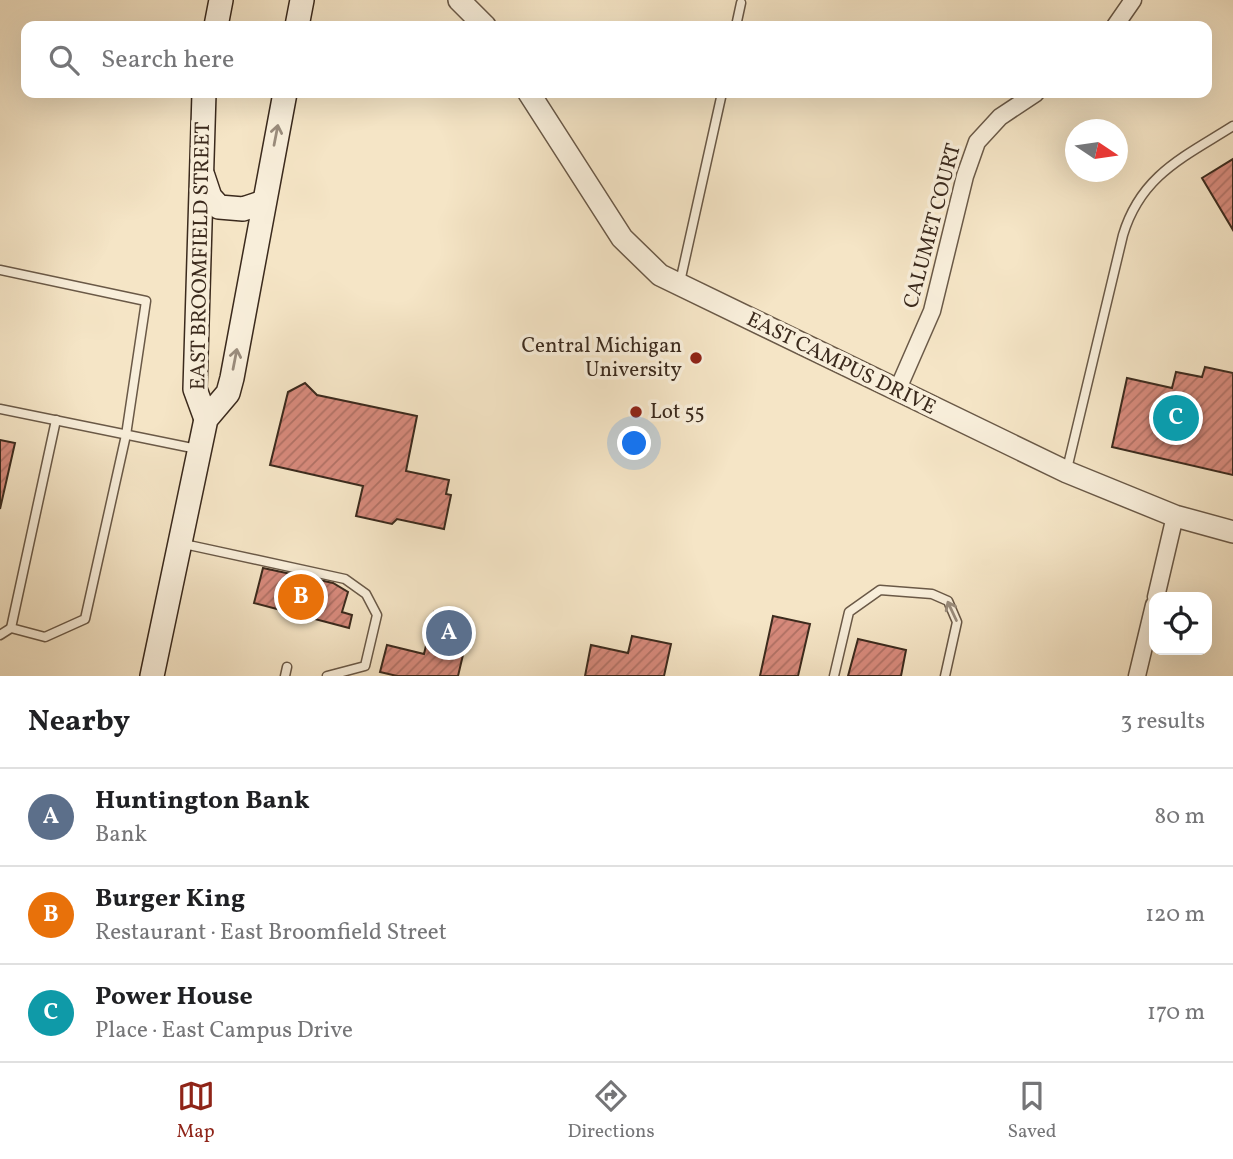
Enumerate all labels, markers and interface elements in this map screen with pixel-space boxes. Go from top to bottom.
search box [21,21,1212,98]
icon: search [45,41,83,79]
text: Search here [101,42,234,78]
north arrow [1065,119,1128,182]
street label: EAST BROOMFIELD STREET [184,121,218,391]
one-way arrow [270,124,284,147]
street label: CALUMET COURT [897,140,969,312]
street label: EAST CAMPUS DRIVE [741,305,941,423]
place label: Central Michigan University [521,332,683,385]
one-way arrow [229,348,243,371]
marker: Central Michigan University [688,350,704,366]
pin: C [1153,392,1199,444]
place label: Lot 55 [650,398,705,427]
marker: Lot 55 [628,404,644,420]
your location [617,426,651,460]
pin: B [278,571,324,623]
map controls [1149,592,1212,655]
button: locate [1149,592,1212,655]
one-way arrow [945,600,958,621]
pin: A [426,607,472,659]
text: Nearby [28,701,130,743]
text: 3 results [1120,706,1205,738]
text: Huntington Bank [95,783,310,819]
text: A [43,801,59,833]
text: 80 m [1155,801,1205,833]
text: Bank [95,819,147,851]
text: Burger King [95,881,245,917]
text: B [43,899,59,931]
text: 120 m [1145,899,1205,931]
text: Restaurant · East Broomfield Street [95,917,447,949]
text: Power House [95,979,253,1015]
text: C [44,997,58,1029]
text: 170 m [1147,997,1205,1029]
text: Place · East Campus Drive [95,1015,353,1047]
tab: Map [176,1077,215,1145]
tab: Directions [568,1077,655,1145]
tab: Saved [1008,1077,1056,1145]

